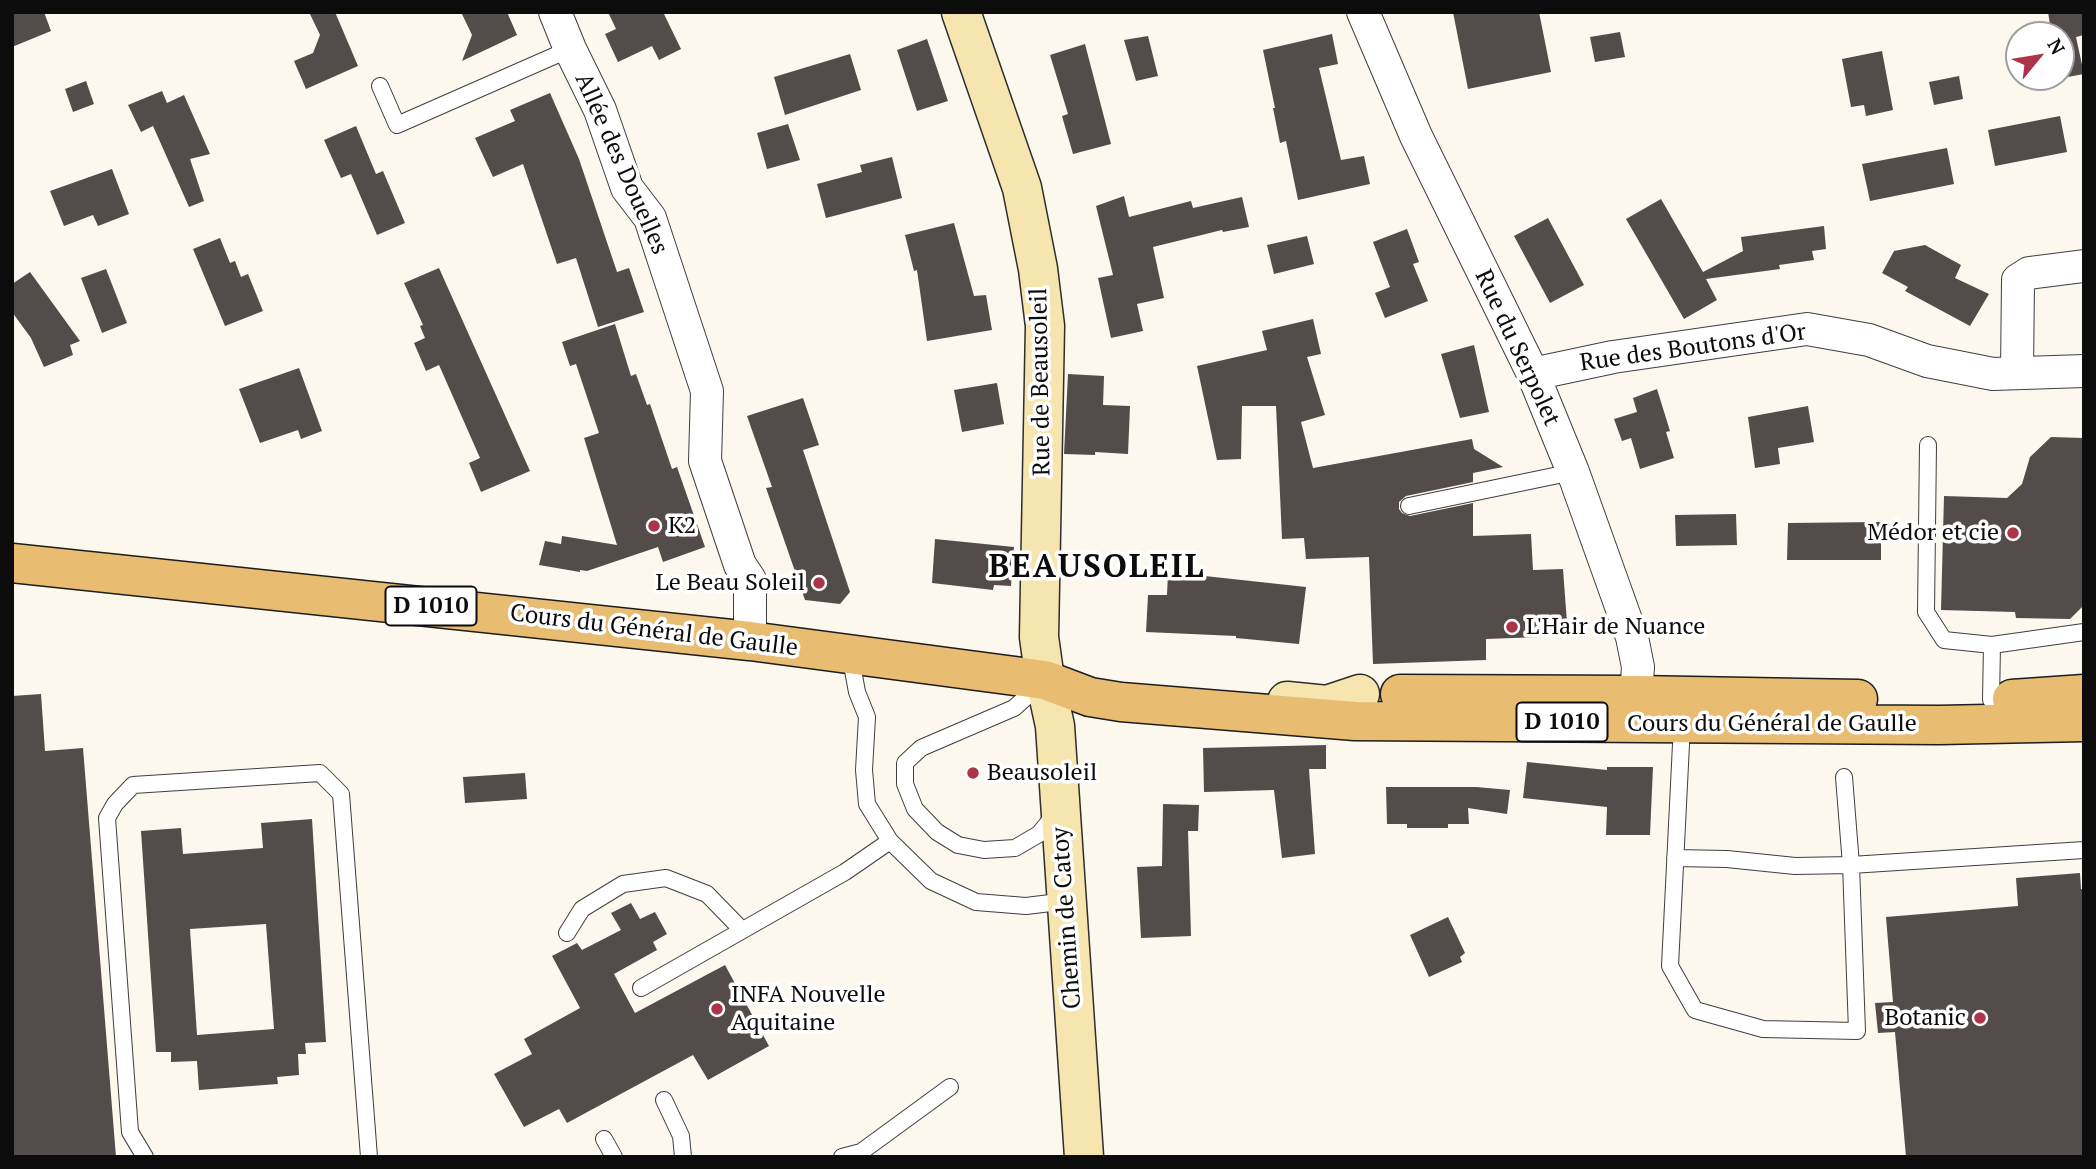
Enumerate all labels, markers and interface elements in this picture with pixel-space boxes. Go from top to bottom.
north arrow [2005,21,2075,91]
text: N [2042,34,2071,59]
street label: Allée des Douelles [568,69,674,259]
street label: Rue du Serpolet [1468,265,1566,431]
street label: Rue de Beausoleil [1025,288,1057,476]
street label: Rue des Boutons d'Or [1578,318,1808,378]
place label: K2 [668,512,696,540]
marker: K2 [646,518,662,534]
place label: Médor et cie [1867,519,1999,547]
marker: Médor et cie [2005,525,2021,541]
district label: BEAUSOLEIL [990,549,1204,587]
place label: Le Beau Soleil [655,569,805,597]
marker: Le Beau Soleil [811,575,827,591]
road number: D 1010 [386,586,476,626]
street label: Cours du Général de Gaulle [508,599,800,663]
place label: L'Hair de Nuance [1526,613,1705,641]
marker: L'Hair de Nuance [1504,619,1520,635]
road number: D 1010 [1516,702,1608,742]
street label: Cours du Général de Gaulle [1627,710,1917,738]
place label: Beausoleil [987,759,1097,787]
marker: Beausoleil [965,765,981,781]
street label: Chemin de Catoy [1046,826,1088,1010]
place label: INFA Nouvelle Aquitaine [731,981,885,1037]
marker: INFA Nouvelle Aquitaine [709,1001,725,1017]
place label: Botanic [1885,1004,1966,1032]
marker: Botanic [1972,1010,1988,1026]

